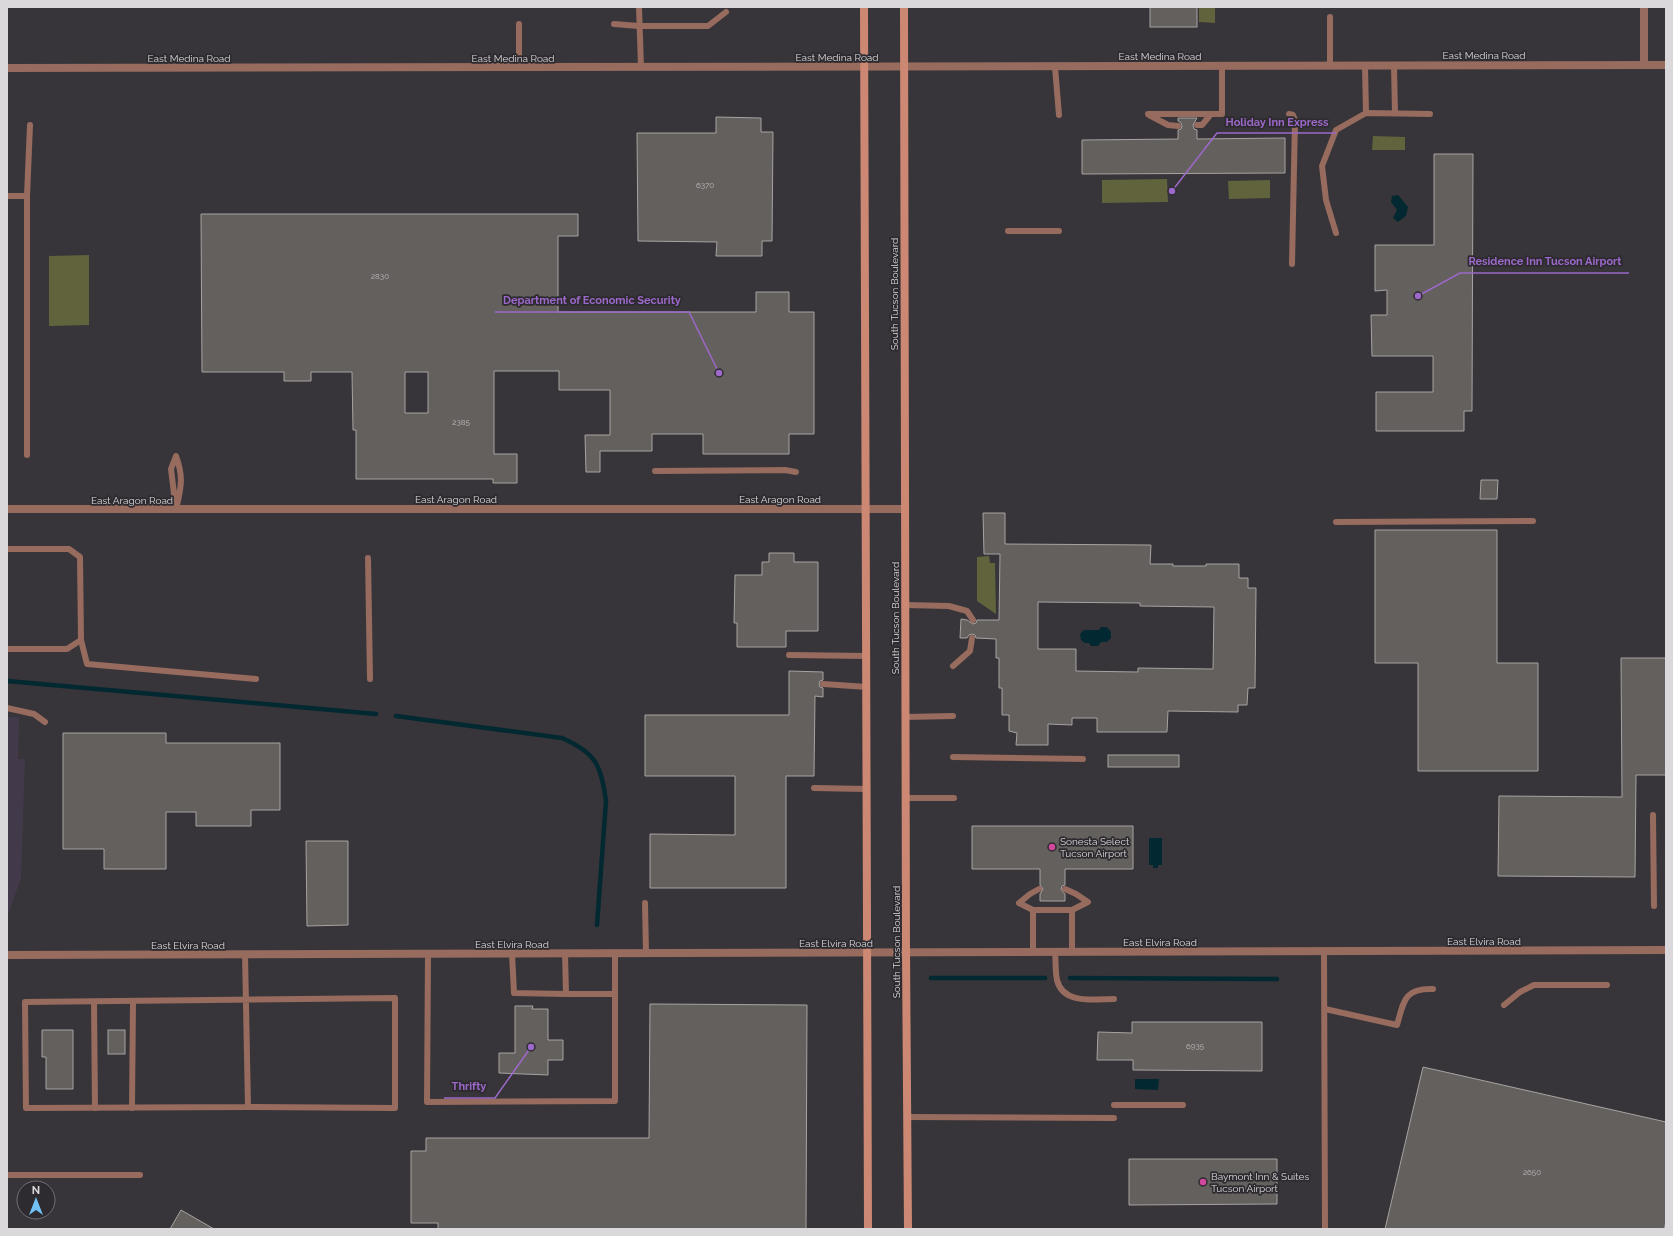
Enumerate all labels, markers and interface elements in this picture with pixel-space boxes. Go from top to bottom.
street label: East Medina Road [1442,50,1526,61]
street label: East Medina Road [1118,51,1202,62]
street label: East Medina Road [795,52,879,63]
street label: East Medina Road [147,53,231,64]
street label: East Medina Road [471,53,555,64]
callout: Holiday Inn Express [1217,110,1336,133]
text: Holiday Inn Express [1226,116,1329,129]
house number: 6370 [696,180,714,190]
street label: South Tucson Boulevard [889,238,900,350]
callout: Residence Inn Tucson Airport [1460,250,1629,273]
text: Residence Inn Tucson Airport [1468,255,1622,268]
house number: 2830 [371,271,389,281]
callout: Department of Economic Security [495,289,689,312]
text: Department of Economic Security [503,294,681,307]
house number: 2385 [452,417,470,427]
street label: East Aragon Road [415,494,497,505]
street label: East Aragon Road [739,494,821,505]
street label: East Aragon Road [91,495,173,506]
street label: South Tucson Boulevard [890,562,901,674]
place label: Sonesta Select Tucson Airport [1060,836,1130,859]
marker: Sonesta Select Tucson Airport [1047,842,1057,852]
street label: South Tucson Boulevard [891,886,902,998]
street label: East Elvira Road [1447,936,1521,947]
street label: East Elvira Road [1123,937,1197,948]
street label: East Elvira Road [799,938,873,949]
street label: East Elvira Road [475,939,549,950]
street label: East Elvira Road [151,940,225,951]
house number: 6935 [1186,1041,1205,1051]
callout: Thrifty [444,1075,495,1098]
text: Thrifty [452,1080,486,1093]
house number: 2650 [1523,1167,1541,1177]
place label: Baymont Inn & Suites Tucson Airport [1211,1171,1309,1194]
marker: Baymont Inn & Suites Tucson Airport [1198,1177,1208,1187]
north arrow [16,1180,56,1220]
text: N [32,1184,40,1197]

